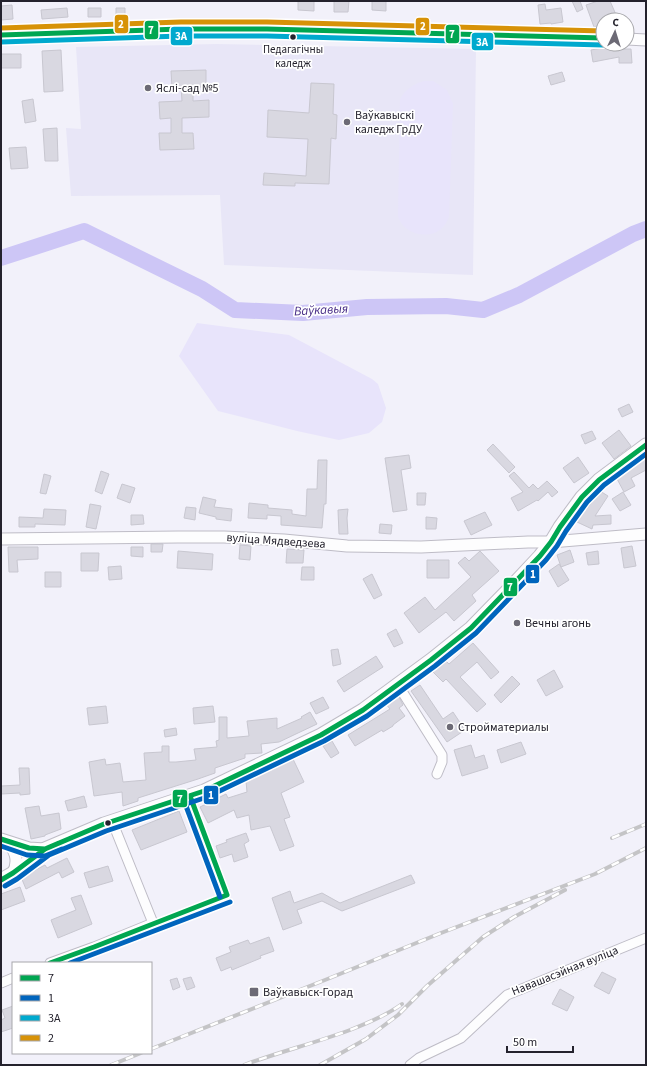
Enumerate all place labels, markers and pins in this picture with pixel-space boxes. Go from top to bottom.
marker: Педагагічны каледж [288,32,298,42]
place label: Педагагічны каледж [263,42,323,71]
place label: Яслі-сад №5 [156,80,219,97]
marker: Яслі-сад №5 [143,83,153,93]
place label: Ваўкавыскі каледж ГрДУ [355,107,423,138]
marker: Ваўкавыскі каледж ГрДУ [342,117,352,127]
place label: Вечны агонь [525,615,591,632]
marker: Вечны агонь [512,618,522,628]
place label: Стройматериалы [458,719,549,736]
marker: Стройматериалы [445,722,455,732]
unlabelled marker [103,818,113,828]
place label: Ваўкавыск-Горад [263,984,353,1001]
marker: Ваўкавыск-Горад [248,986,260,998]

